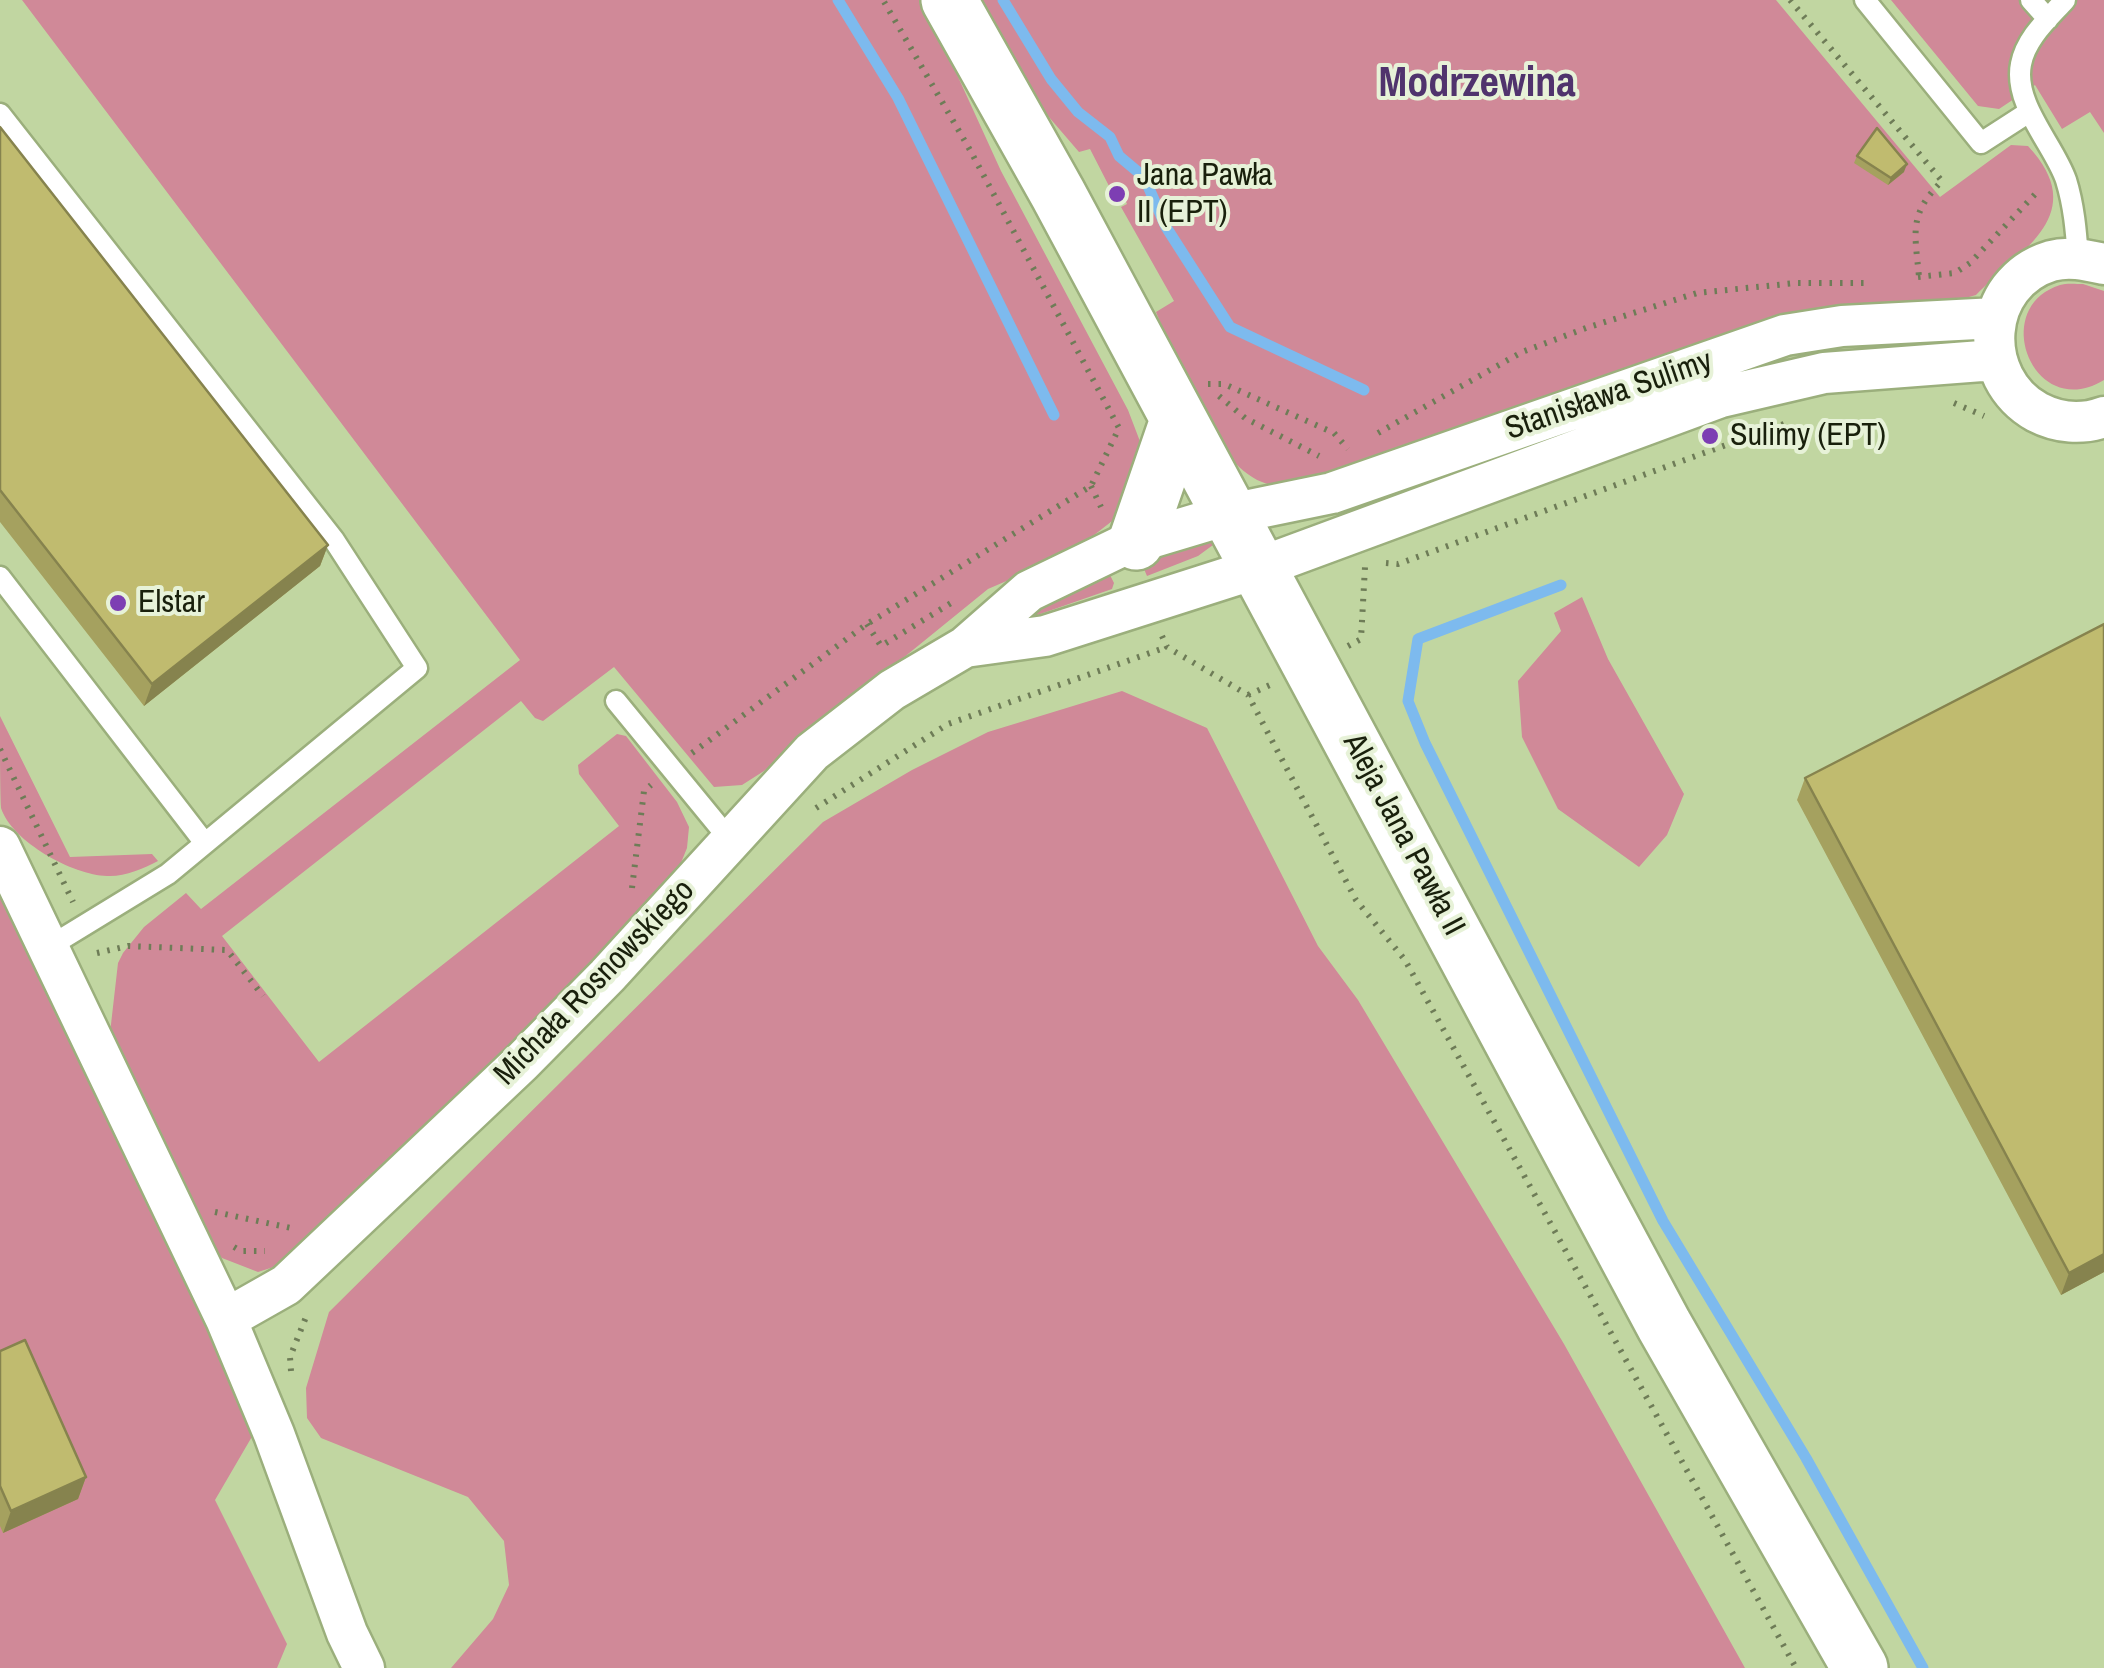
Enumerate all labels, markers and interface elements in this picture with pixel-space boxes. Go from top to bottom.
district label: Modrzewina [1378,60,1576,110]
place label: Jana Pawła II (EPT) [1137,157,1273,232]
marker: Jana Pawła II (EPT) [1106,183,1128,205]
street label: Stanisława Sulimy [1501,343,1717,449]
place label: Sulimy (EPT) [1730,417,1886,455]
marker: Sulimy (EPT) [1699,425,1721,447]
place label: Elstar [138,584,205,622]
marker: Elstar [107,592,129,614]
street label: Aleja Jana Pawła II [1334,727,1472,943]
street label: Michała Rosnowskiego [487,872,703,1094]

